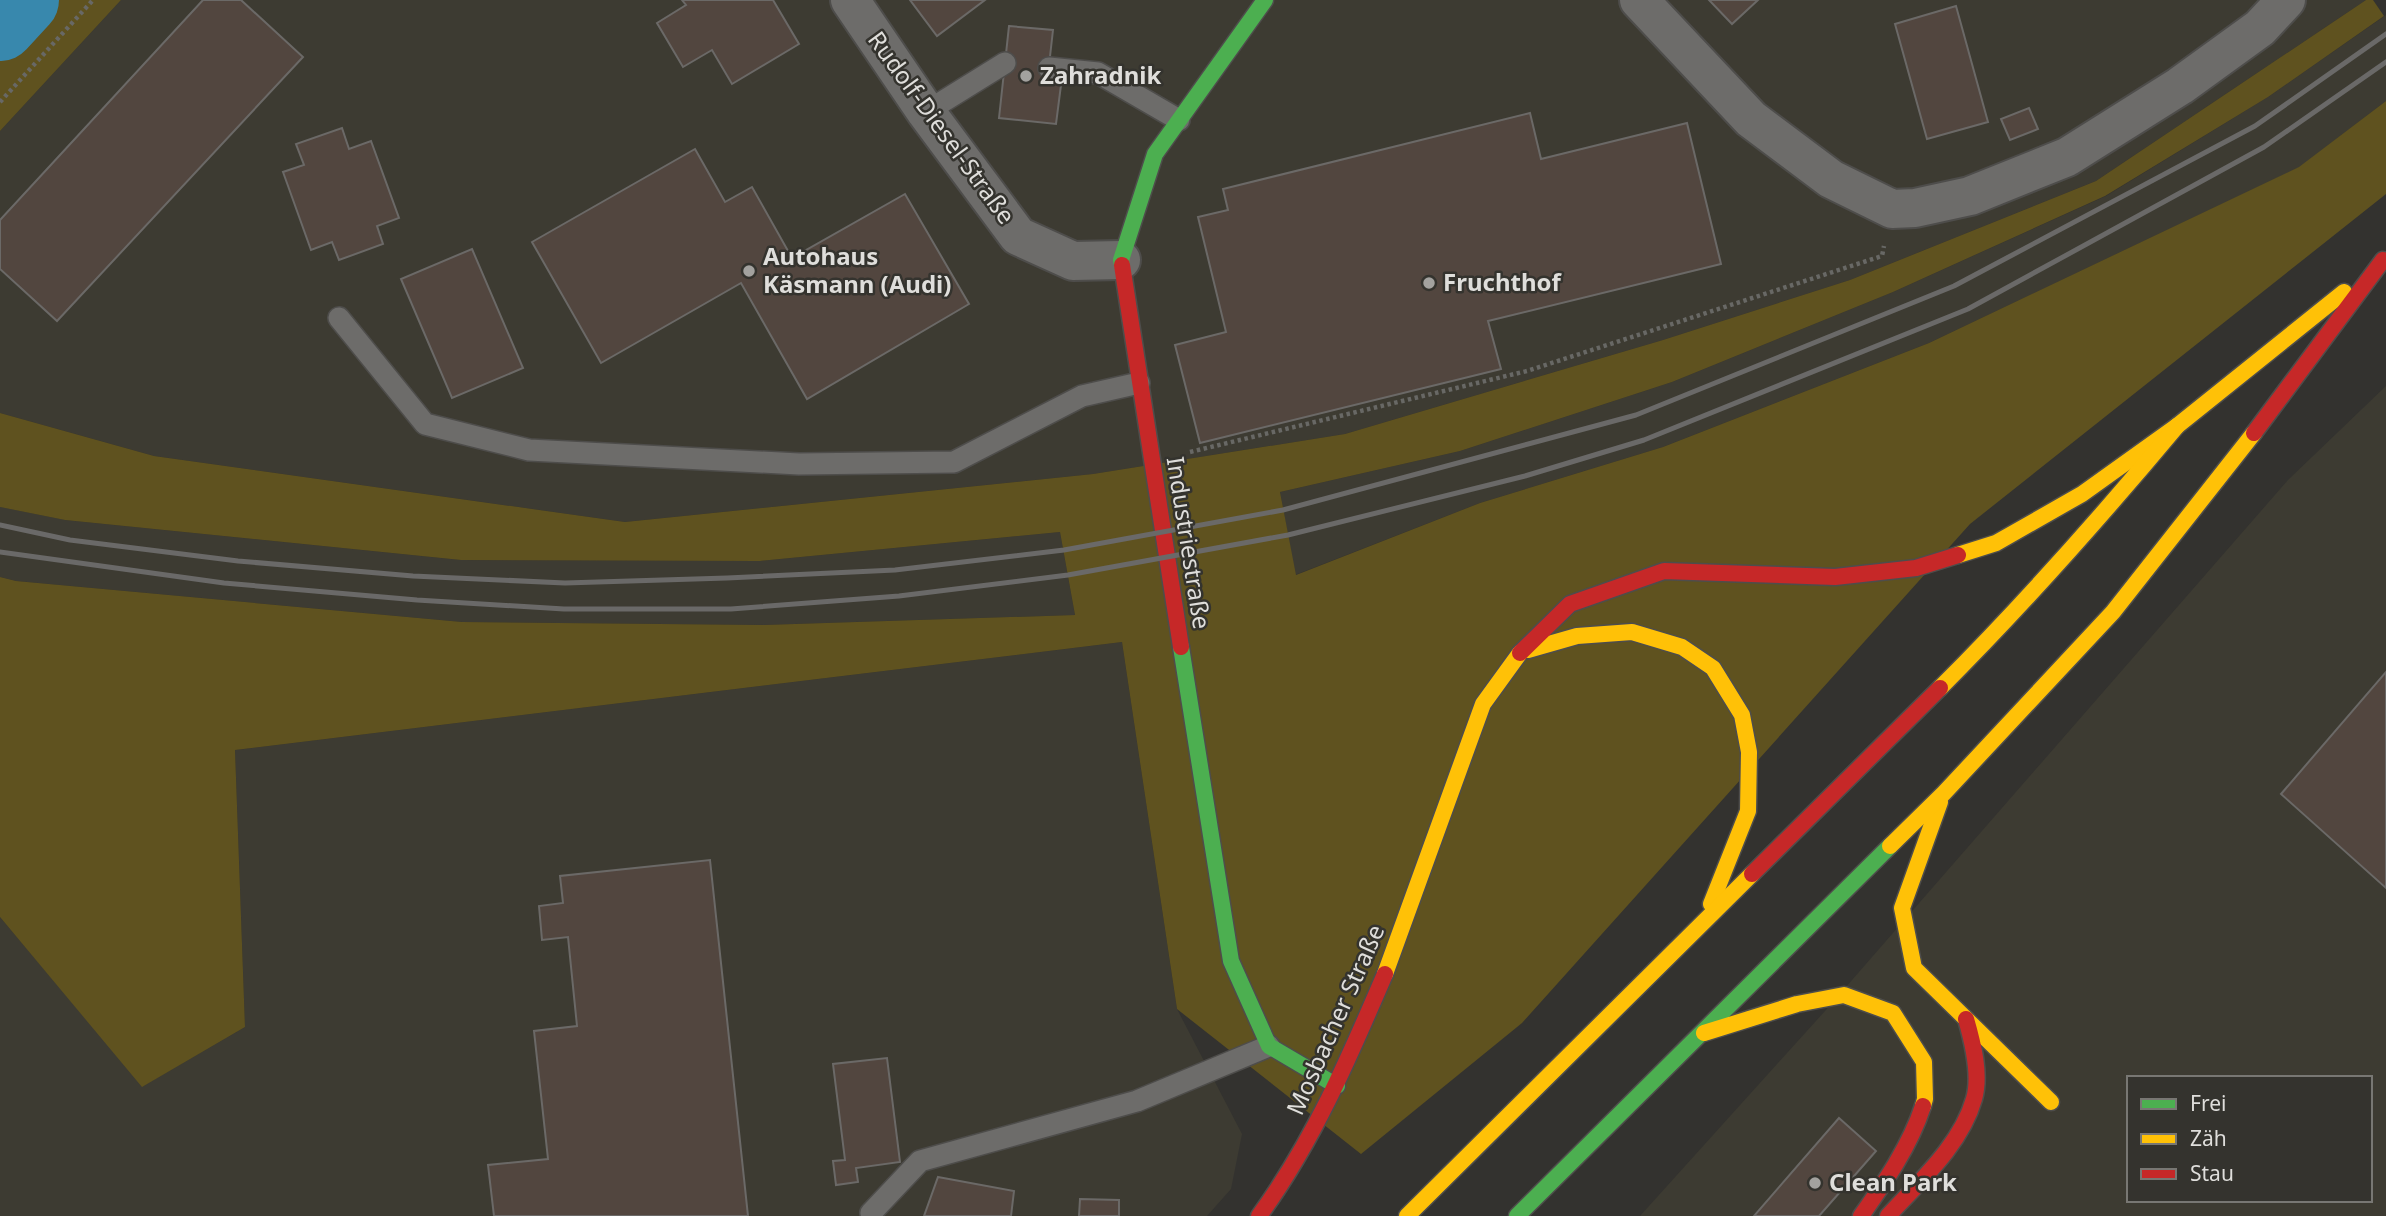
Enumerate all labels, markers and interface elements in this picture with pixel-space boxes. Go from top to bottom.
street label: Rudolf-Diesel-Straße [861,24,1023,230]
place label: Zahradnik [1040,58,1161,91]
marker: Zahradnik [1018,68,1034,84]
place label: Autohaus Käsmann (Audi) [763,239,951,300]
marker: Autohaus Käsmann (Audi) [741,263,757,279]
place label: Fruchthof [1443,265,1563,298]
marker: Fruchthof [1421,275,1437,291]
street label: Industriestraße [1160,454,1219,631]
street label: Mosbacher Straße [1278,919,1391,1120]
legend [2127,1076,2372,1202]
text: Frei [2190,1089,2226,1117]
text: Zäh [2190,1124,2227,1152]
text: Stau [2190,1159,2234,1187]
place label: Clean Park [1829,1165,1957,1198]
marker: Clean Park [1807,1175,1823,1191]

